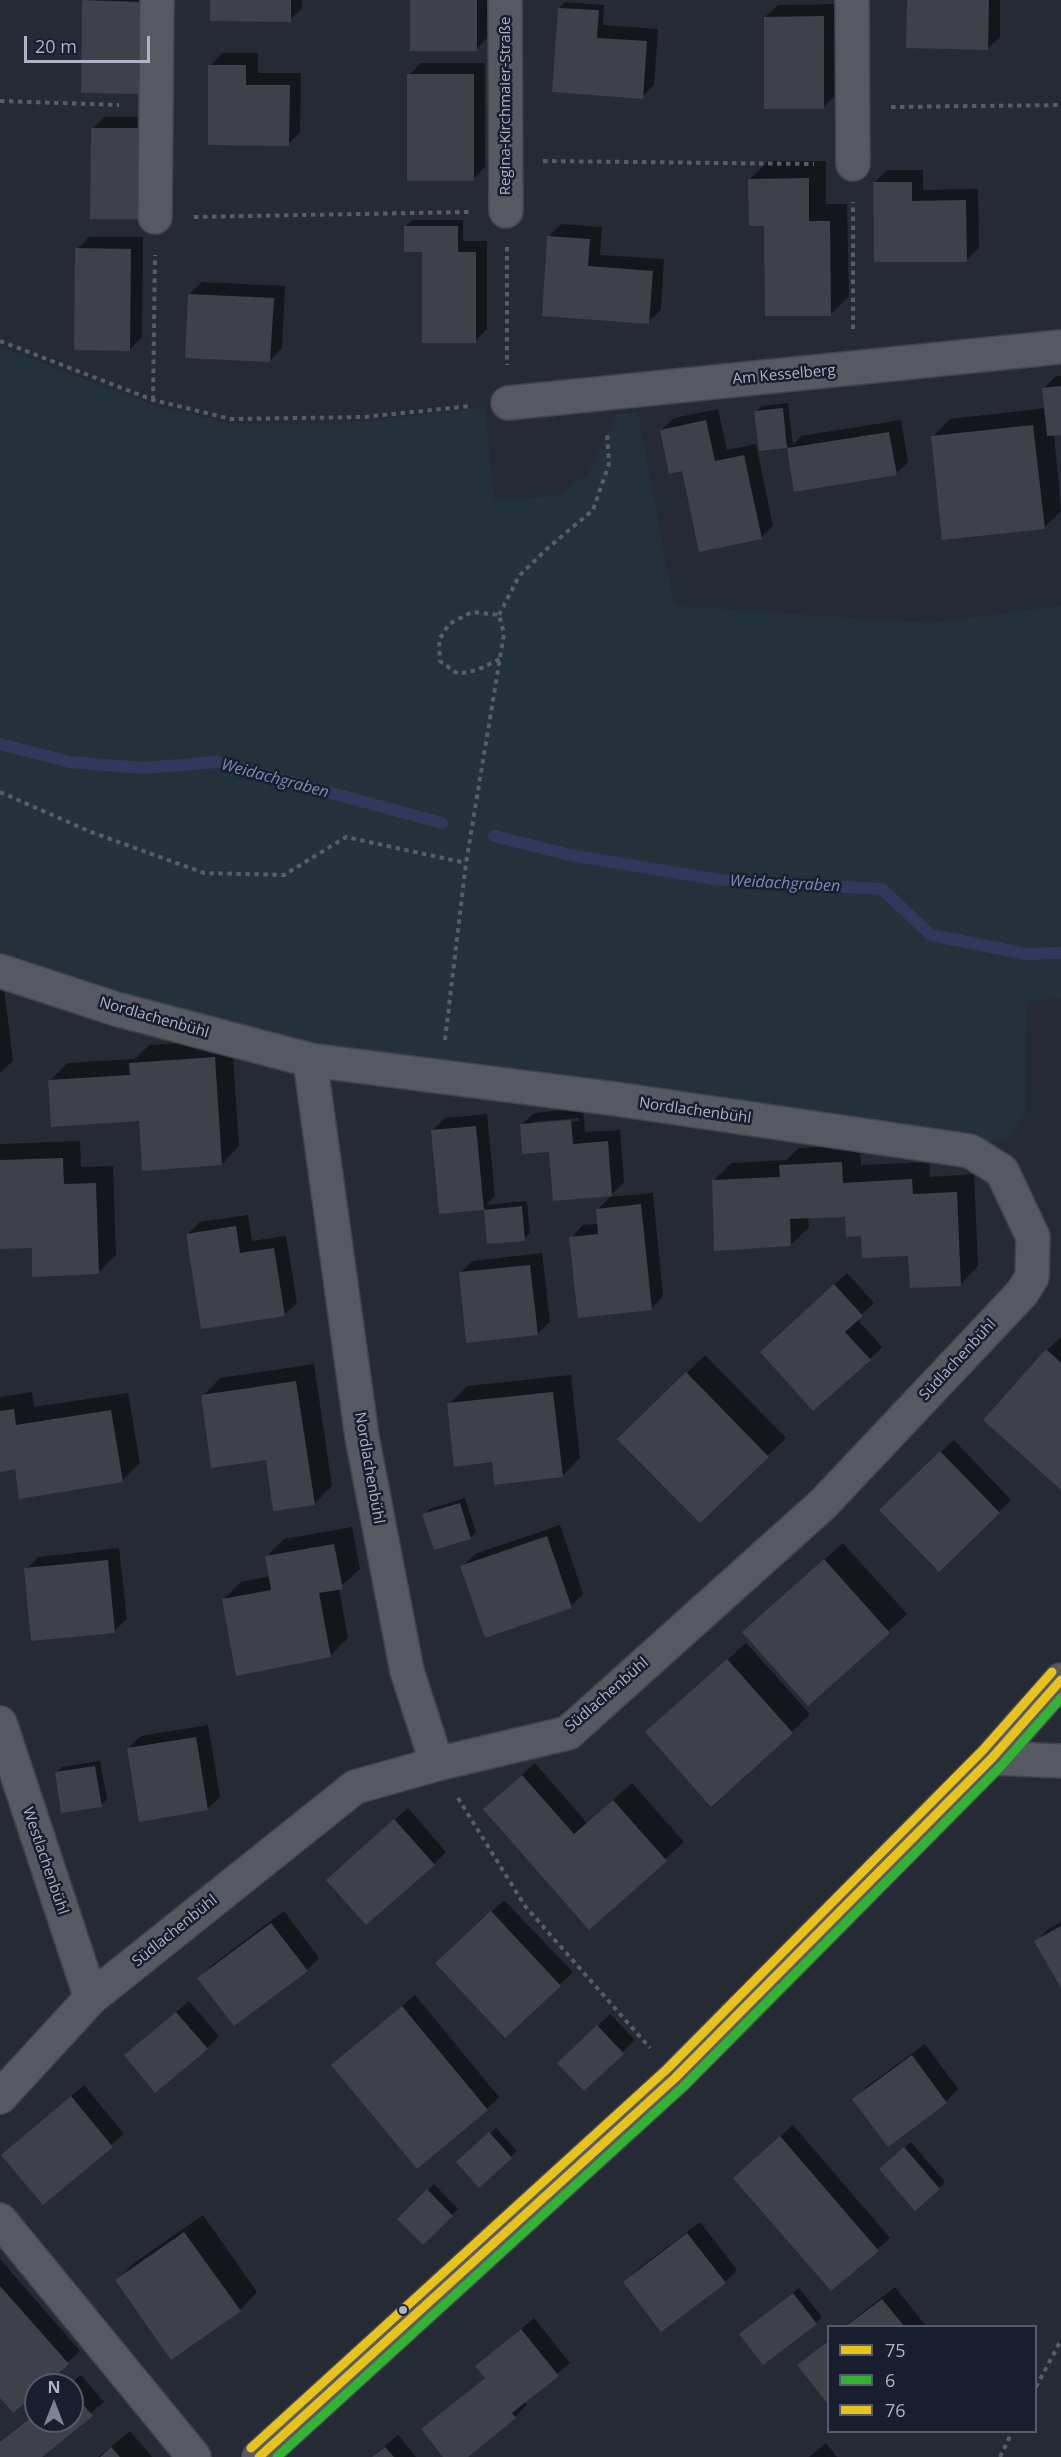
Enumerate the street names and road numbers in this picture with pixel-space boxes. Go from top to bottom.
street label: Regina-Kirchmaier-Straße [497,17,515,195]
street label: Am Kesselberg [732,362,836,388]
street label: Nordlachenbühl [97,994,211,1042]
street label: Nordlachenbühl [638,1094,752,1128]
street label: Südlachenbühl [916,1316,1000,1404]
street label: Nordlachenbühl [350,1411,388,1525]
street label: Südlachenbühl [562,1654,652,1736]
street label: Westlachenbühl [18,1805,72,1917]
street label: Südlachenbühl [129,1891,221,1971]

